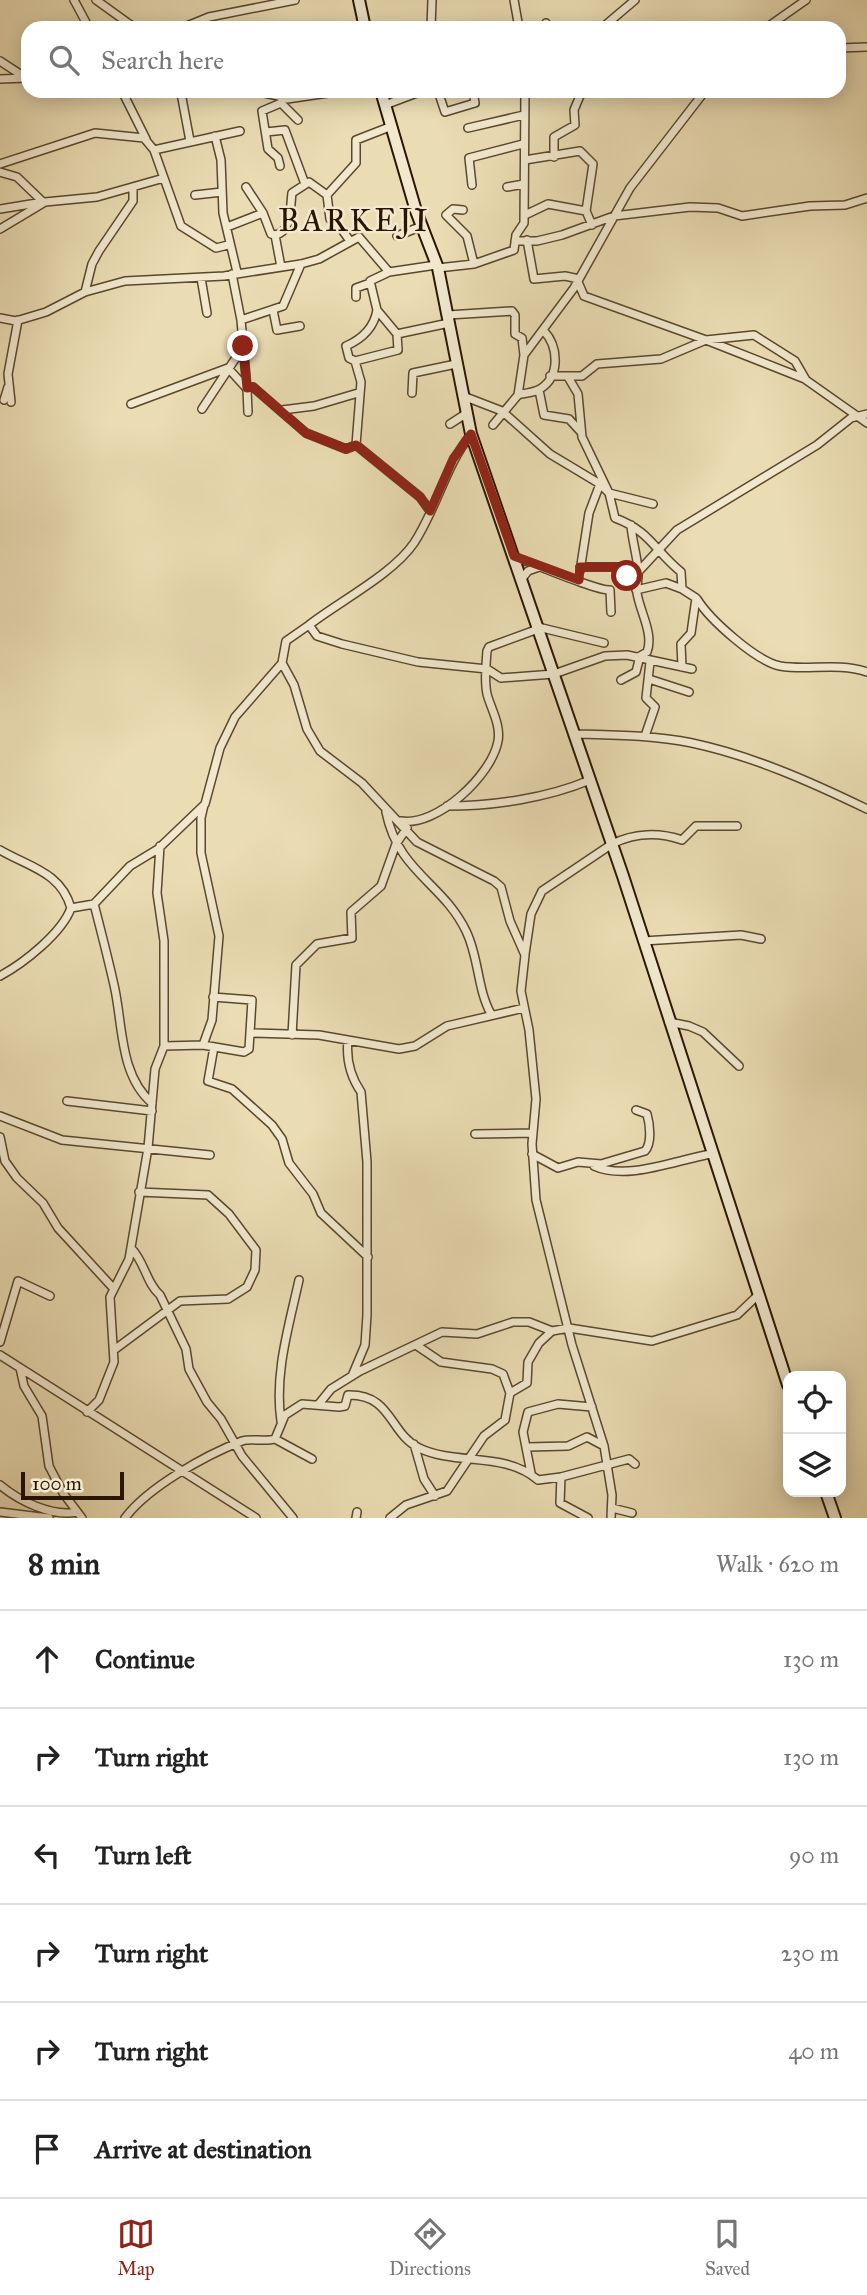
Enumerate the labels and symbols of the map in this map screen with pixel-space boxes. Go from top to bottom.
district label: BARKEJI [278,201,430,240]
route end [227,330,258,361]
route start [611,560,642,591]
scale bar [21,1469,124,1501]

